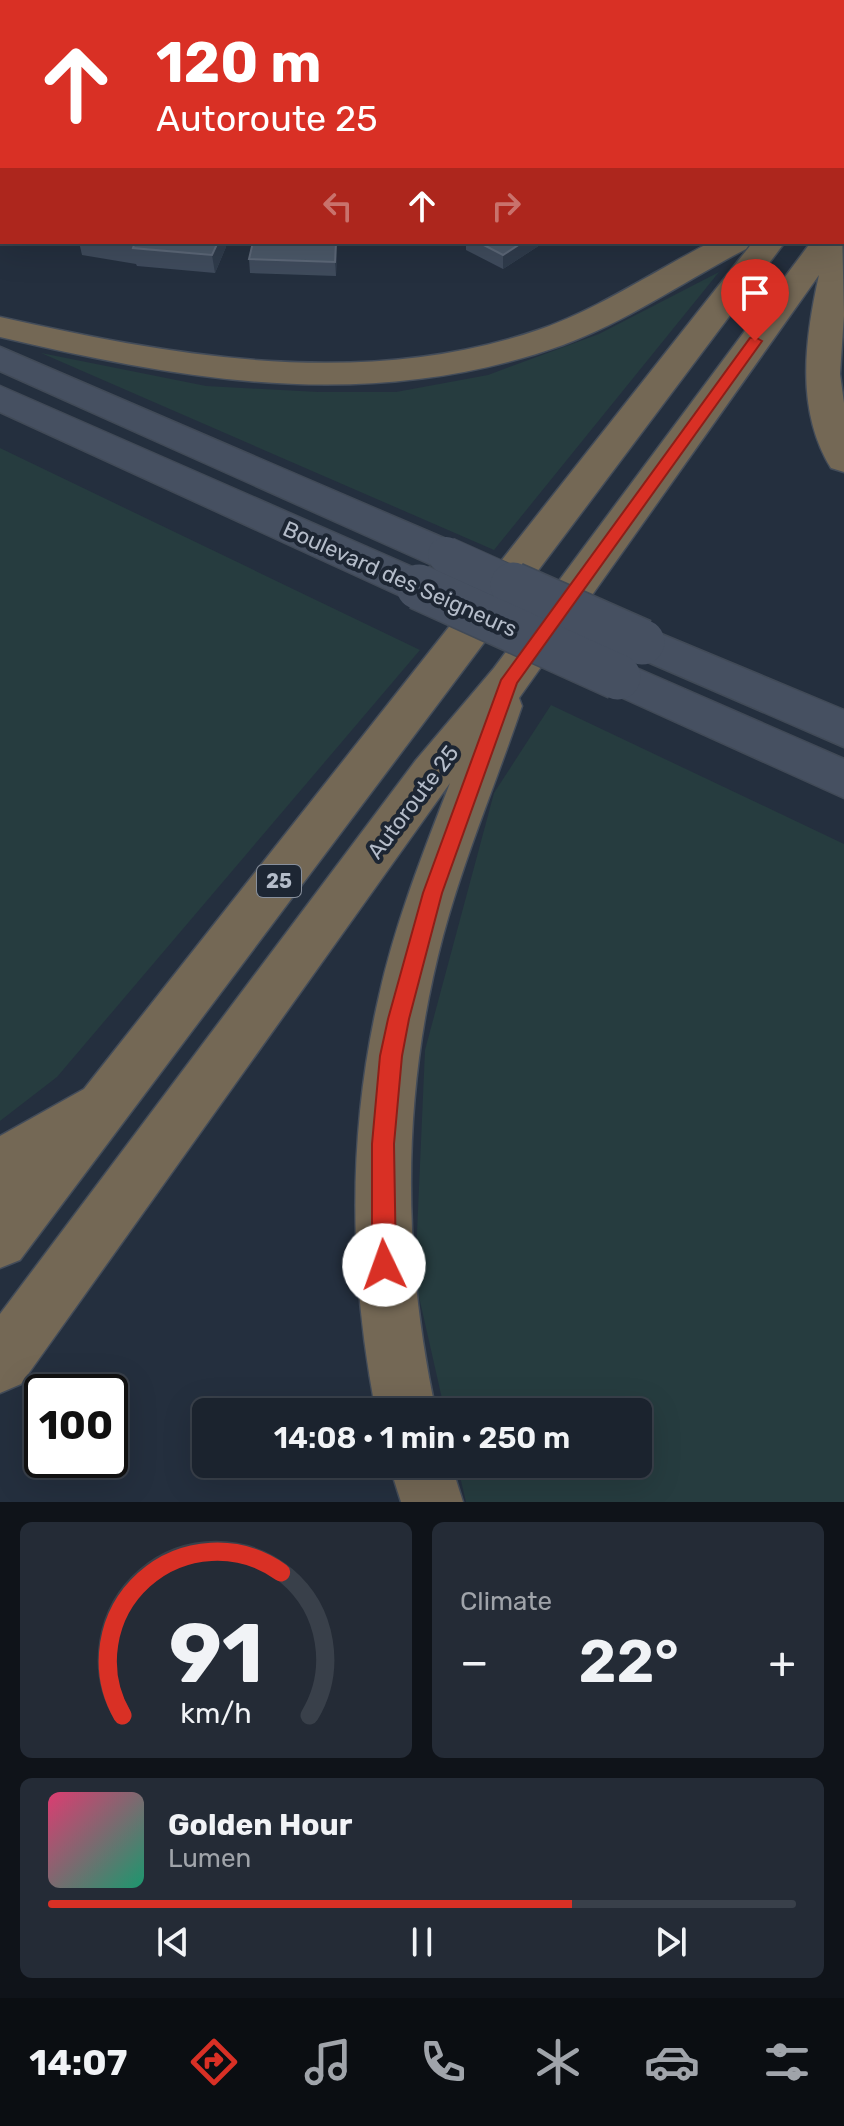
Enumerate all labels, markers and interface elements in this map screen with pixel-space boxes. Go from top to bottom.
text: 120 m [156,30,322,96]
icon: ahead [24,32,128,136]
text: Autoroute 25 [156,97,378,140]
icon: left [316,184,360,228]
icon: ahead [400,184,444,228]
icon: right [484,184,528,228]
pin [721,259,789,341]
icon: arrive [733,271,777,315]
street label: Boulevard des Seigneurs [279,515,521,643]
street label: Autoroute 25 [361,740,465,864]
road number: 25 [257,865,301,897]
position arrow [342,1223,426,1307]
speed limit sign: 100 [24,1374,128,1478]
text: 14:08 · 1 min · 250 m [274,1420,570,1456]
text: Climate [460,1586,552,1617]
text: 91 [169,1604,263,1703]
text: 22° [578,1626,679,1697]
text: − [460,1636,489,1688]
text: + [769,1636,796,1688]
text: km/h [180,1696,252,1730]
text: Golden Hour [168,1807,352,1843]
text: Lumen [168,1843,251,1874]
icon: previous [151,1920,195,1964]
icon: pause [400,1920,444,1964]
icon: next [649,1920,693,1964]
icon: directions [186,2034,242,2090]
icon: music [300,2034,356,2090]
icon: phone [415,2034,471,2090]
icon: climate [530,2034,586,2090]
icon: car [644,2034,700,2090]
icon: filters [759,2034,815,2090]
text: 14:07 [29,2041,127,2084]

